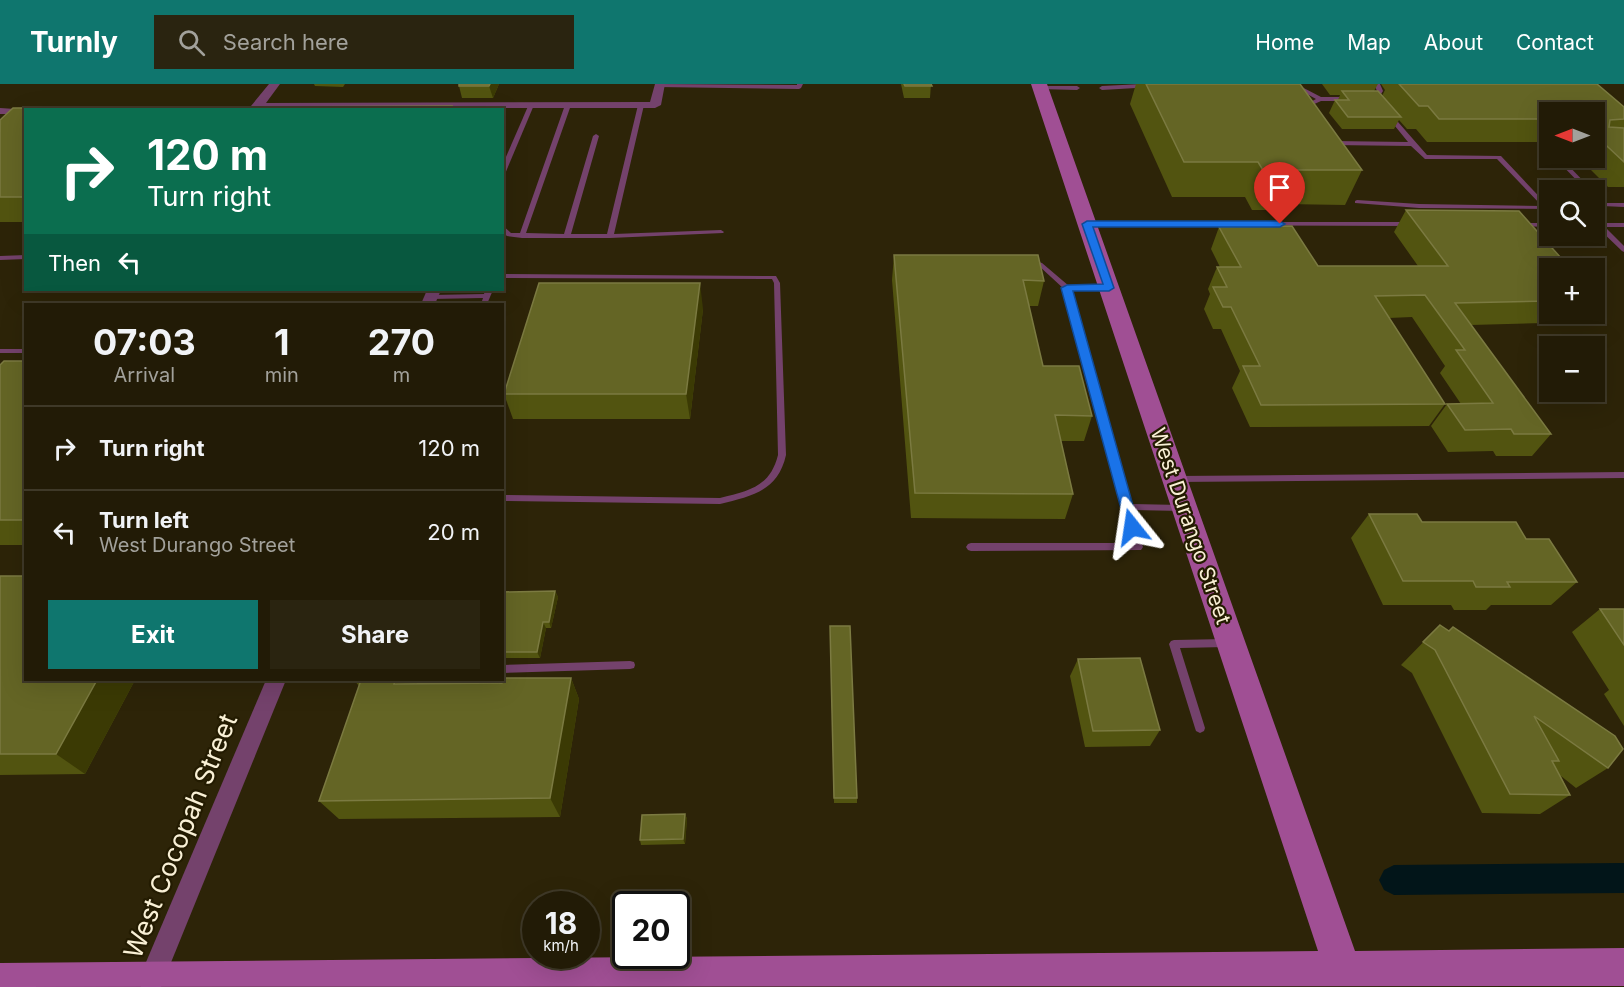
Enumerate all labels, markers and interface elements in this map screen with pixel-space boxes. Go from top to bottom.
search box [154,15,574,69]
text: Turnly [30,25,118,59]
icon: search [175,26,208,59]
text: Search here [223,29,349,55]
text: Home [1255,30,1314,55]
text: Map [1347,30,1391,55]
text: About [1424,30,1483,55]
text: Contact [1516,30,1594,55]
north arrow [1539,102,1605,168]
map controls [1539,102,1605,402]
text: 120 m [147,129,268,180]
icon: right [48,132,126,210]
pin [1254,162,1305,224]
icon: arrive [1263,171,1296,204]
text: Turn right [147,180,271,213]
button: search [1539,180,1605,246]
icon: left [113,246,146,279]
text: Then [48,250,101,276]
button: + [1539,258,1605,324]
text: 07:03 [93,320,196,364]
text: 1 [274,320,290,364]
text: 270 [368,320,435,364]
button: − [1539,336,1605,402]
text: Arrival [114,363,175,387]
text: min [265,363,299,387]
text: m [393,363,410,387]
street label: West Durango Street [1146,425,1236,628]
icon: right [48,432,81,465]
text: Turn right [99,435,205,461]
text: 120 m [418,435,480,461]
position arrow [1100,495,1164,559]
text: Turn left [99,507,189,533]
icon: left [48,516,81,549]
text: 20 m [427,519,480,545]
text: West Durango Street [99,533,295,557]
button: Exit [48,600,258,669]
button: Share [270,600,480,669]
street label: West Cocopah Street [117,709,243,963]
speed limit sign: 20 [612,891,690,969]
text: 18 [545,905,577,941]
text: km/h [543,936,579,955]

